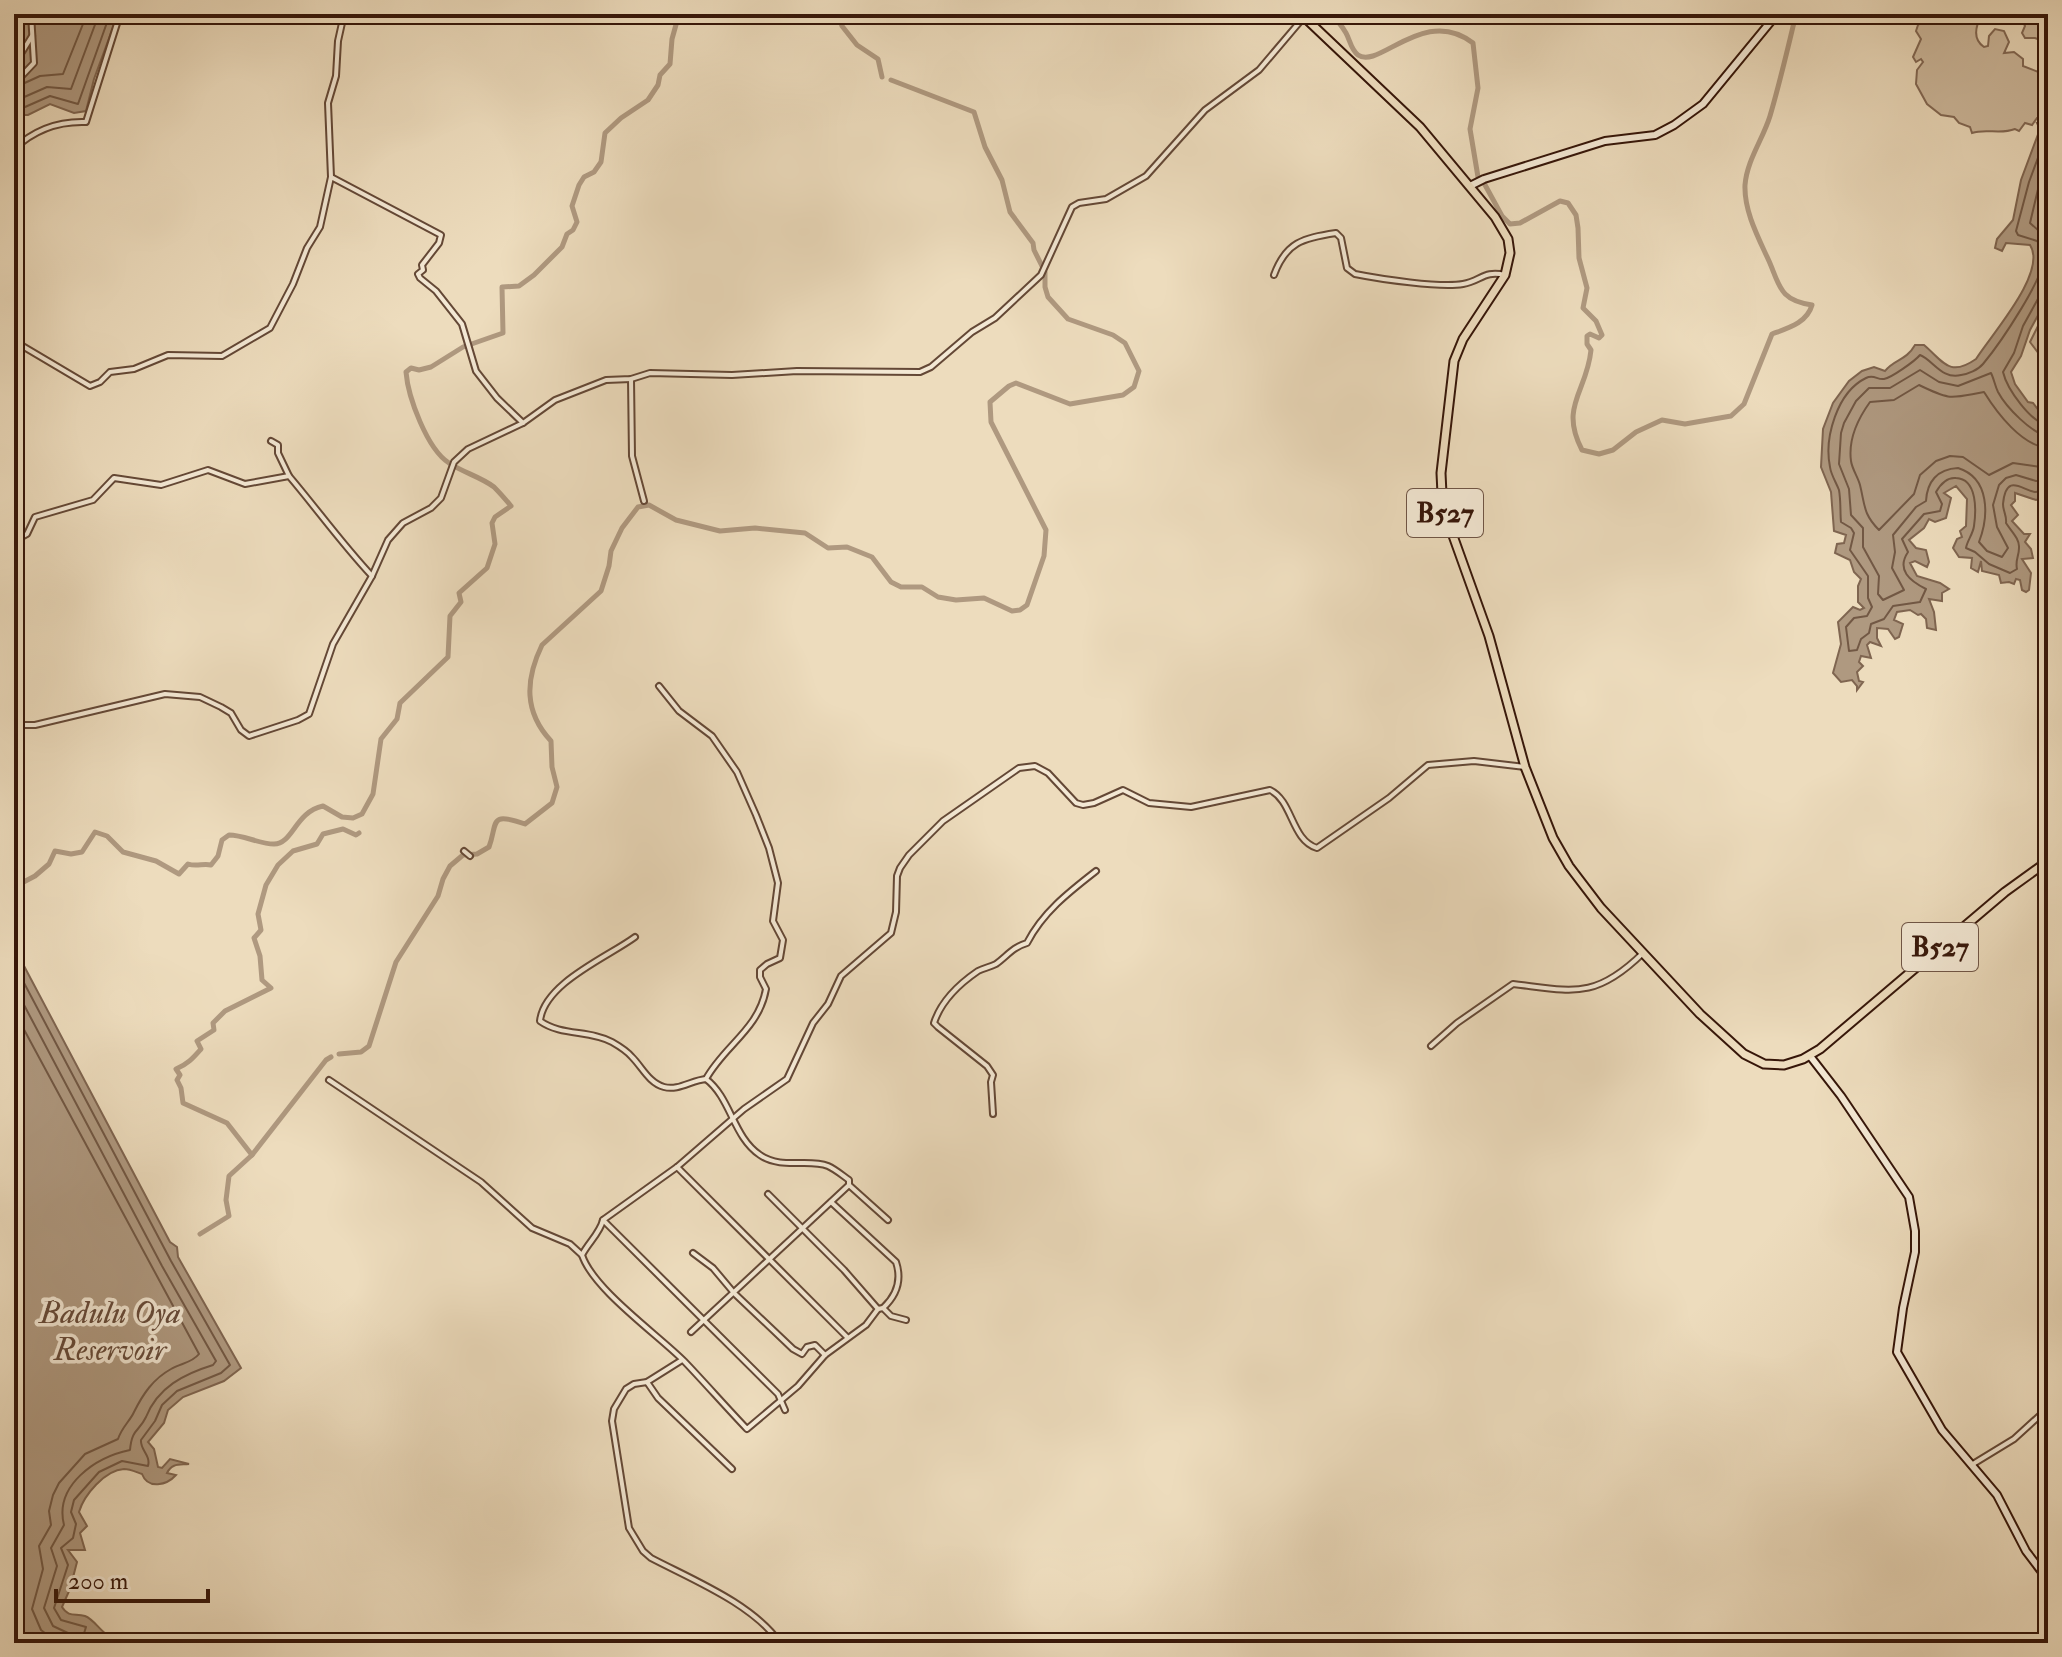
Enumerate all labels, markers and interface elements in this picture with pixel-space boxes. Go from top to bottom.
road number: B527 [1407,489,1483,537]
road number: B527 [1902,923,1978,971]
water label: Badulu Oya Reservoir [37,1293,181,1370]
scale bar [56,1553,208,1603]
text: 200 m [68,1566,129,1597]

